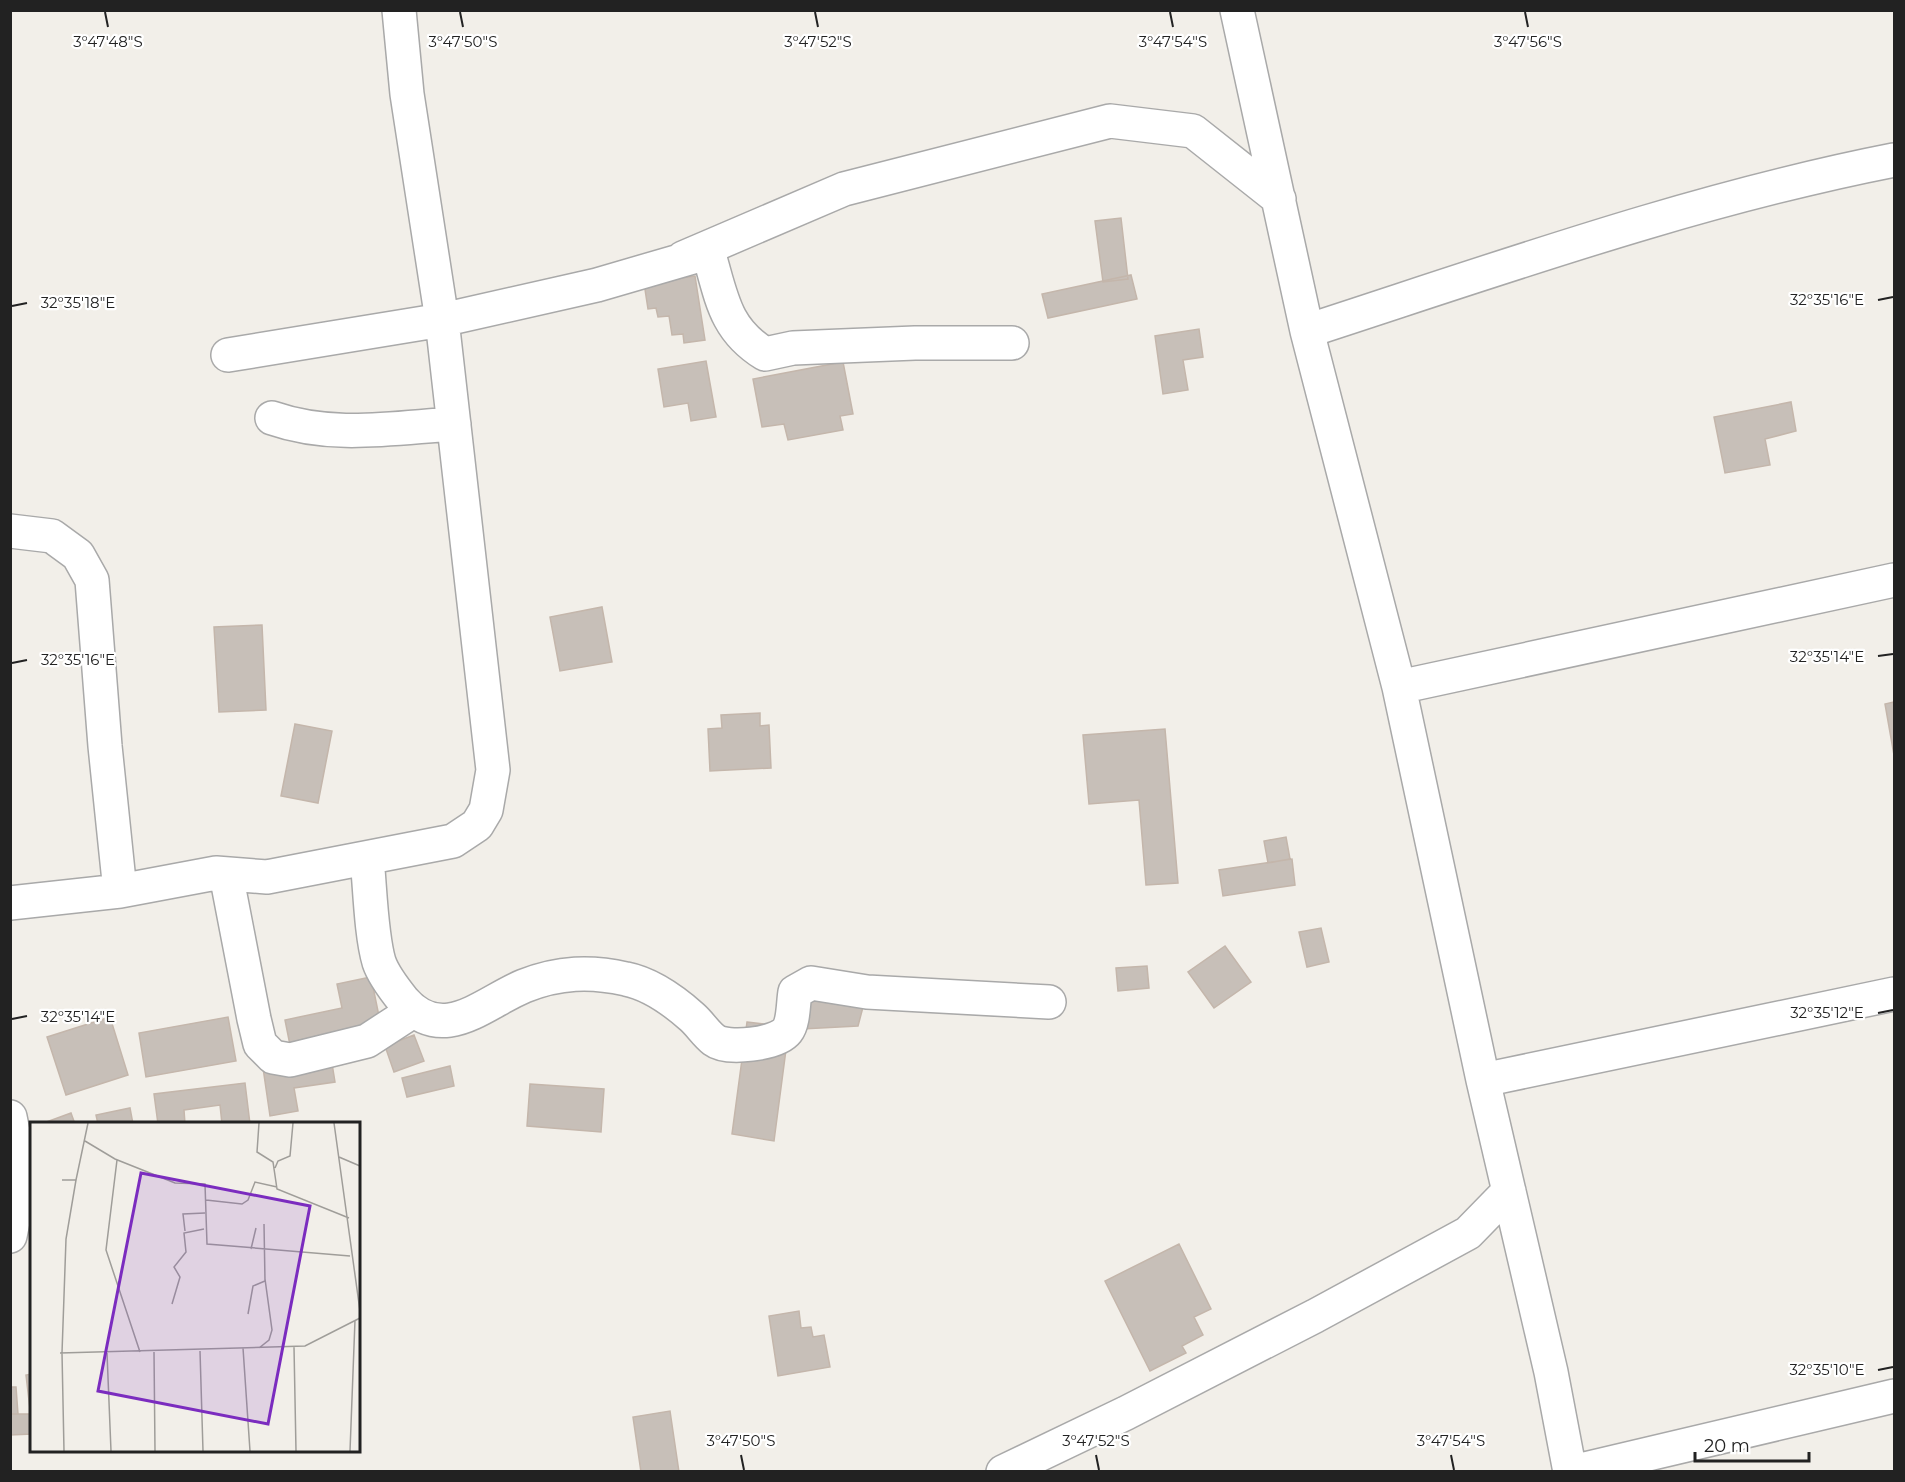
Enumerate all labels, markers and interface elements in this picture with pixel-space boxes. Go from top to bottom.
text: 3°47'48"S [73,32,143,51]
text: 3°47'50"S [429,32,497,51]
text: 3°47'52"S [784,32,852,51]
text: 3°47'54"S [1139,32,1207,51]
text: 3°47'56"S [1494,32,1562,51]
text: 32°35'16"E [1790,290,1864,309]
text: 32°35'18"E [41,293,115,312]
text: 32°35'14"E [1790,647,1864,666]
text: 32°35'16"E [41,650,115,669]
text: 32°35'12"E [1790,1003,1864,1022]
text: 32°35'14"E [41,1007,115,1026]
inset map [30,1122,360,1452]
text: 32°35'10"E [1789,1360,1865,1379]
scale bar [1695,1425,1809,1463]
text: 3°47'50"S [707,1431,775,1450]
text: 3°47'52"S [1062,1431,1130,1450]
text: 3°47'54"S [1417,1431,1485,1450]
text: 20 m [1704,1435,1750,1457]

